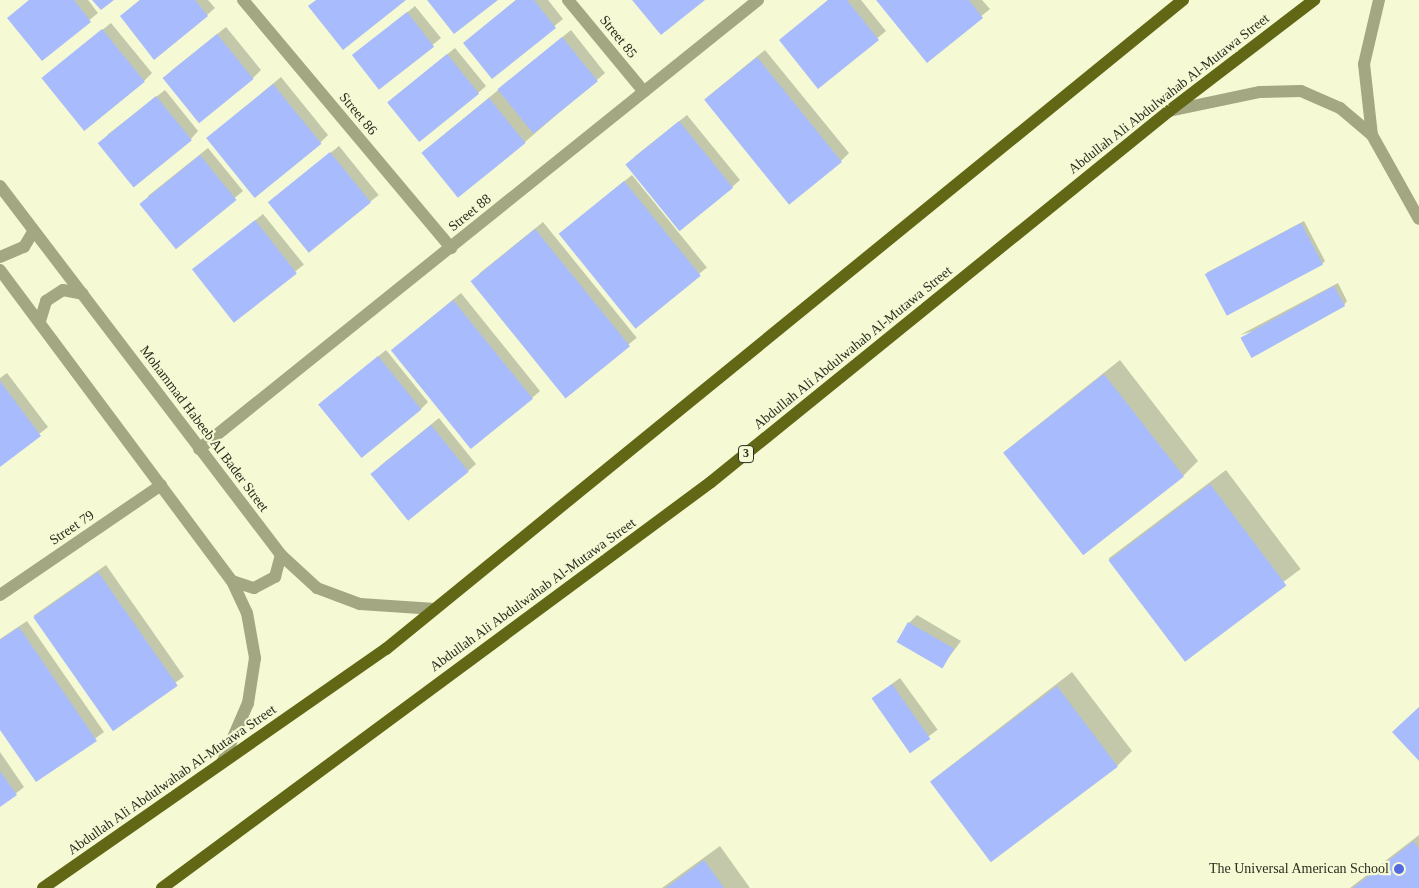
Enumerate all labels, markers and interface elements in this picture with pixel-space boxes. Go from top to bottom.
street label: Abdullah Ali Abdulwahab Al-Mutawa Street [1064,10,1274,178]
street label: Street 85 [596,12,640,62]
street label: Street 86 [335,89,381,139]
street label: Street 88 [445,191,495,235]
street label: Abdullah Ali Abdulwahab Al-Mutawa Street [750,262,956,434]
street label: Mohammad Habeeb Al Bader Street [136,342,272,516]
road number: 3 [737,444,755,464]
street label: Street 79 [47,507,97,549]
street label: Abdullah Ali Abdulwahab Al-Mutawa Street [426,514,640,676]
street label: Abdullah Ali Abdulwahab Al-Mutawa Street [64,701,280,859]
place label: The Universal American School [1208,861,1389,877]
marker: The Universal American School [1393,863,1405,875]

